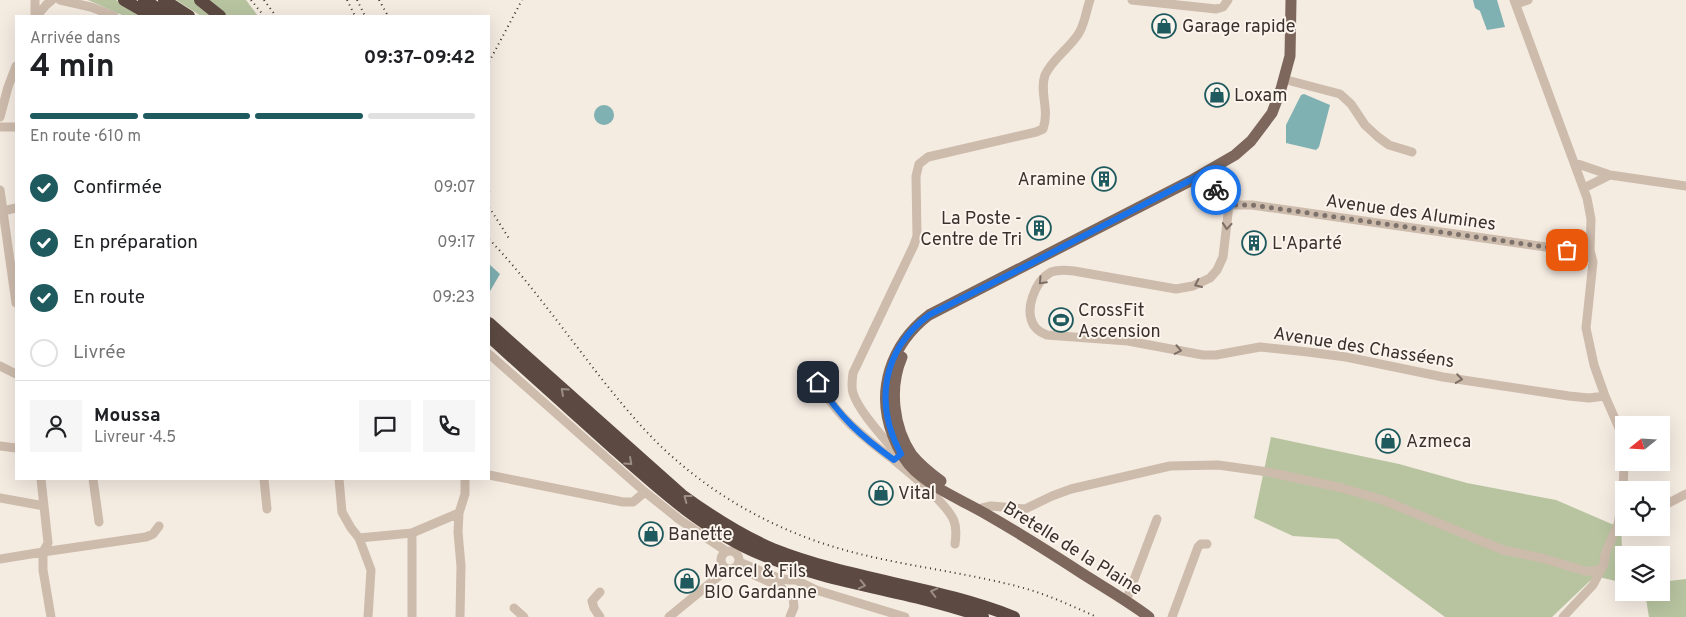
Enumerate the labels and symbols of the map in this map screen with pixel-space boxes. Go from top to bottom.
shop icon: Garage rapide [1151,13,1177,39]
place label: Garage rapide [1182,16,1295,39]
shop icon: Loxam [1204,82,1230,108]
place label: Loxam [1234,85,1288,108]
courier [1191,165,1241,215]
building icon: Aramine [1091,166,1117,192]
place label: Aramine [1018,169,1086,192]
street label: Avenue des Alumines [1324,190,1497,237]
place label: La Poste - Centre de Tri [920,208,1022,252]
building icon: La Poste - Centre de Tri [1026,215,1052,241]
one-way arrow [1222,222,1233,230]
pin [1546,229,1588,271]
building icon: L'Aparté [1241,230,1267,256]
place label: L'Aparté [1272,233,1342,256]
one-way arrow [1039,275,1048,284]
one-way arrow [1194,277,1203,288]
place label: CrossFit Ascension [1078,300,1161,344]
sports icon: CrossFit Ascension [1048,307,1074,333]
street label: Avenue des Chasséens [1272,323,1456,374]
one-way arrow [1174,345,1183,355]
pin [797,361,839,403]
one-way arrow [1455,374,1463,384]
one-way arrow [561,388,570,397]
north arrow [1615,416,1670,471]
shop icon: Azmeca [1375,428,1401,454]
place label: Azmeca [1406,431,1471,454]
one-way arrow [624,456,633,465]
shop icon: Vital [868,480,894,506]
place label: Vital [898,483,935,506]
one-way arrow [684,495,693,503]
street label: Bretelle de la Plaine [998,497,1146,601]
shop icon: Banette [638,521,664,547]
place label: Banette [668,524,732,547]
place label: Marcel & Fils BIO Gardanne [704,561,817,605]
shop icon: Marcel & Fils BIO Gardanne [674,568,700,594]
one-way arrow [858,580,866,590]
one-way arrow [930,587,939,598]

